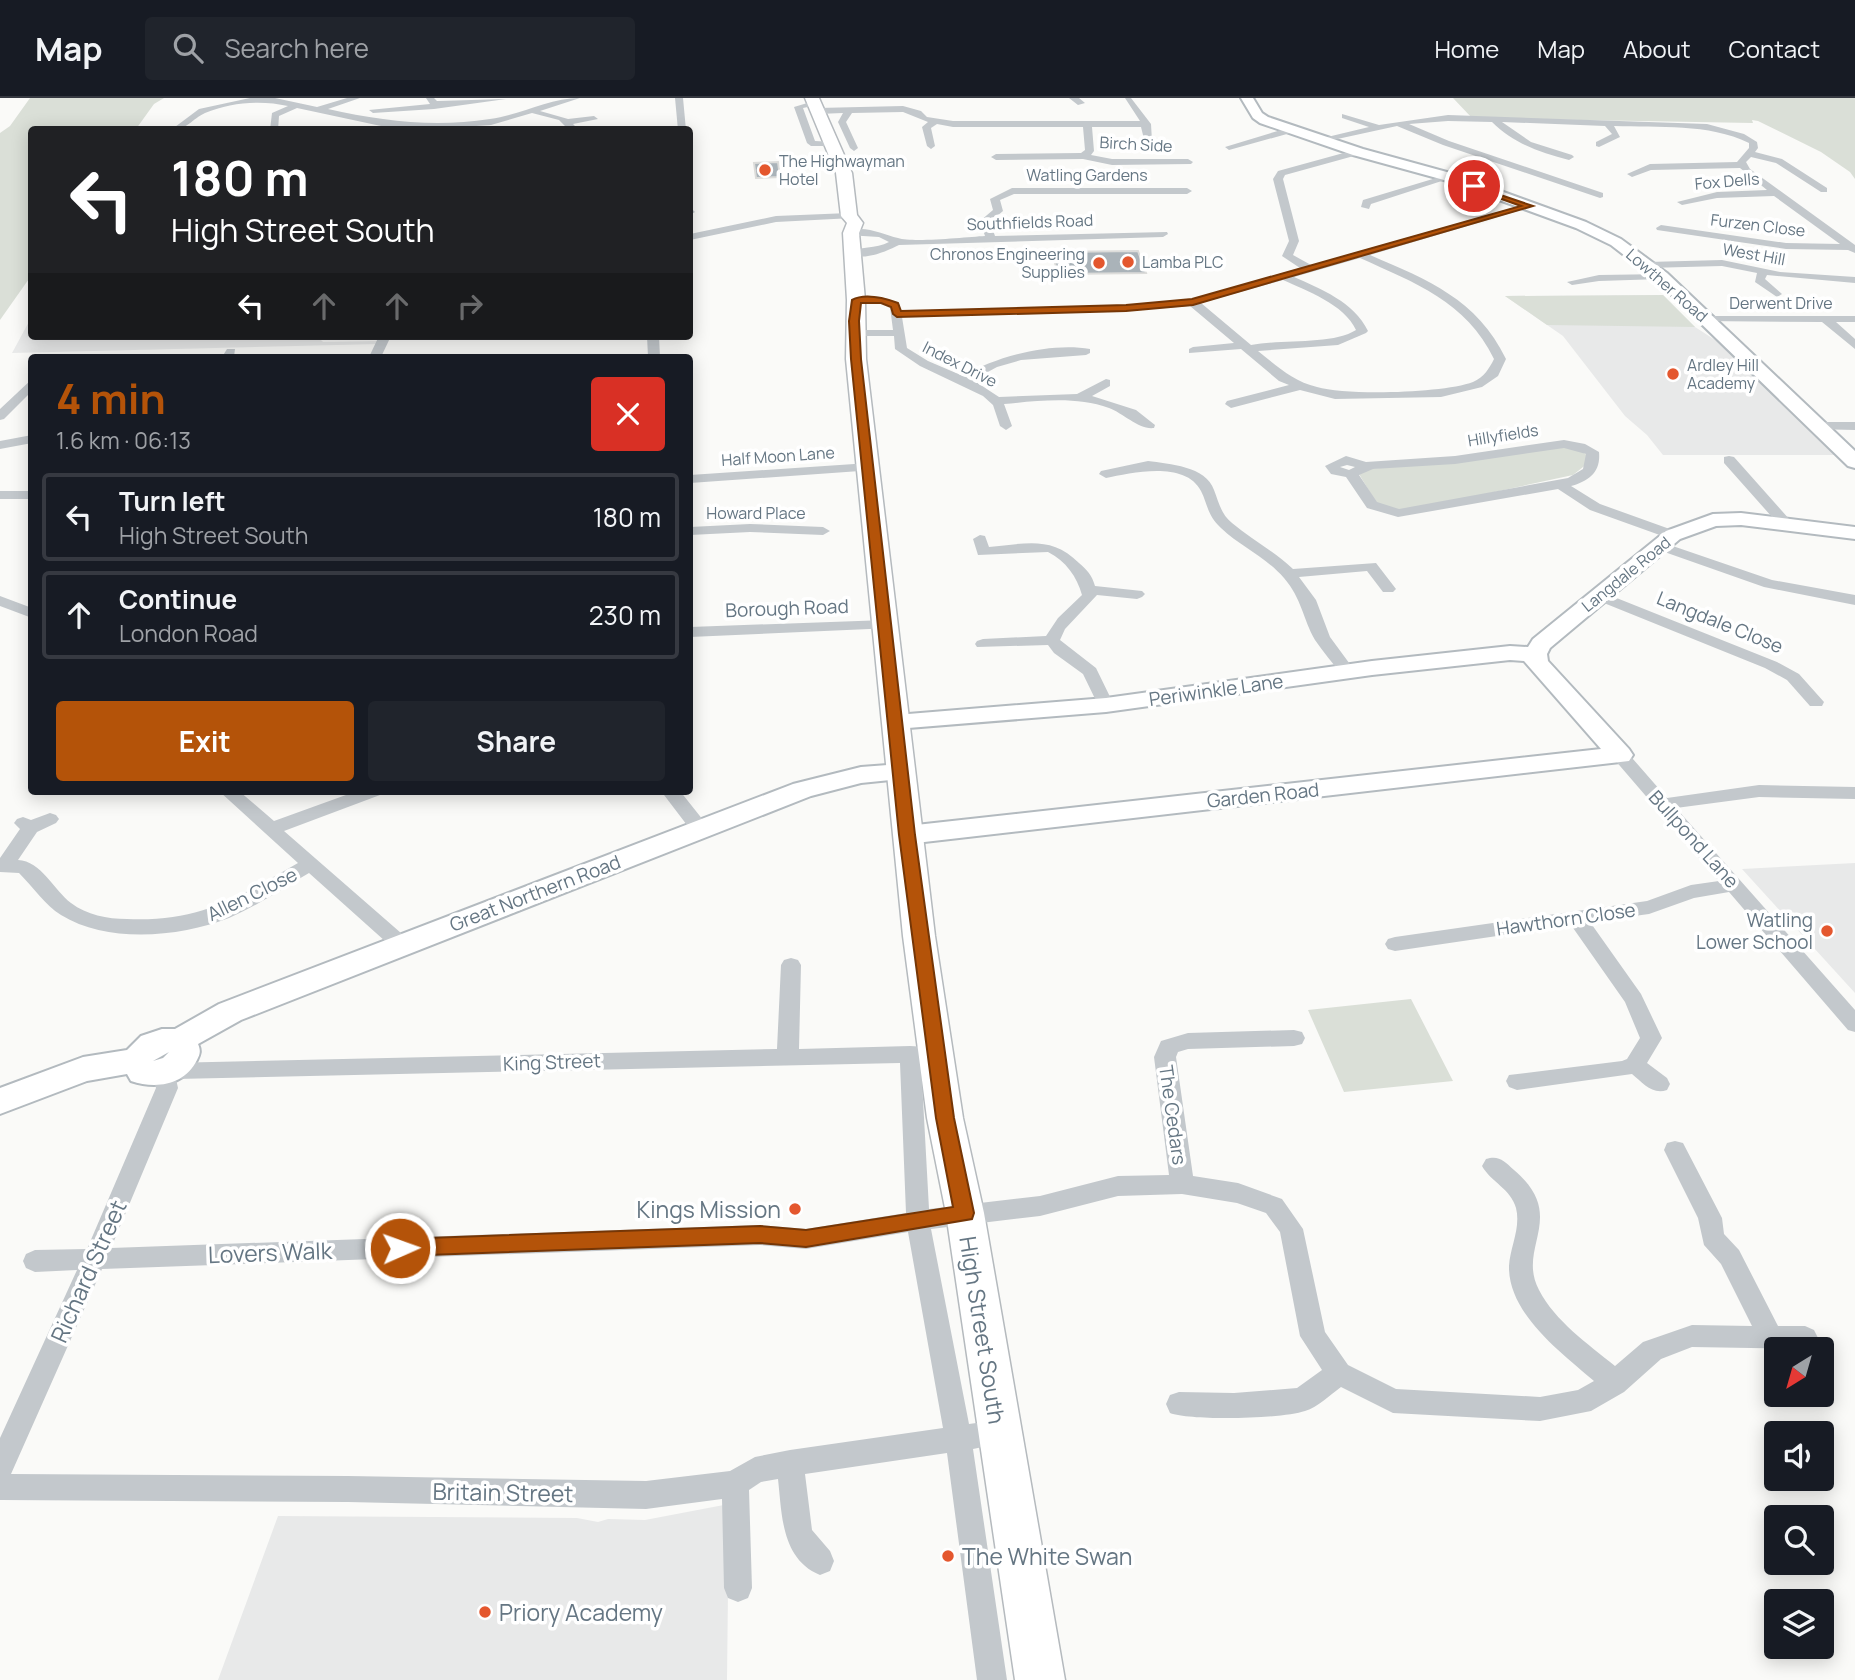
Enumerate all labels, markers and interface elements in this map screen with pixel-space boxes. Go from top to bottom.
search box [145,17,635,80]
text: Map [35,26,103,71]
icon: search [169,29,207,67]
text: Search here [225,30,369,66]
text: Home [1434,32,1499,65]
text: Map [1537,32,1585,65]
text: About [1623,32,1691,65]
text: Contact [1729,32,1820,65]
street label: Birch Side [1099,131,1173,157]
text: 180 m [171,144,309,211]
place label: The Highwayman Hotel [779,150,905,190]
icon: left [56,154,147,245]
pin [1444,156,1504,216]
marker: The Highwayman Hotel [757,162,773,178]
street label: Watling Gardens [1026,164,1148,186]
icon: arrive [1455,167,1493,205]
street label: Fox Dells [1694,167,1760,195]
text: High Street South [171,208,435,252]
street label: Furzen Close [1709,208,1807,242]
street label: Southfields Road [966,209,1094,235]
street label: West Hill [1721,238,1787,270]
place label: Chronos Engineering Supplies [930,243,1085,283]
street label: Lowther Road [1621,243,1713,327]
place label: Lamba PLC [1142,251,1223,273]
marker: Lamba PLC [1120,254,1136,270]
marker: Chronos Engineering Supplies [1091,255,1107,271]
icon: left [232,287,270,325]
icon: ahead [305,287,343,325]
icon: ahead [378,287,416,325]
icon: right [451,287,489,325]
street label: Derwent Drive [1729,292,1833,314]
street label: Index Drive [919,336,1001,392]
place label: Ardley Hill Academy [1687,354,1759,394]
marker: Ardley Hill Academy [1665,366,1681,382]
text: 4 min [56,369,166,427]
button: close [591,377,665,451]
street label: Hillyfields [1466,419,1540,451]
text: 1.6 km · 06:13 [56,424,191,456]
street label: Half Moon Lane [721,441,835,471]
text: Turn left [119,483,226,519]
icon: left [60,498,98,536]
text: 180 m [593,499,661,535]
street label: Howard Place [706,502,806,524]
text: High Street South [119,519,308,551]
street label: Langdale Road [1577,531,1675,617]
text: Continue [119,581,237,617]
street label: Langdale Close [1653,585,1787,659]
street label: Borough Road [725,593,849,623]
icon: ahead [60,596,98,634]
text: 230 m [589,597,661,633]
text: London Road [119,617,258,649]
street label: Periwinkle Lane [1147,668,1285,712]
button: Exit [56,701,354,781]
button: Share [368,701,665,781]
street label: Garden Road [1206,776,1320,814]
street label: Bullpond Lane [1643,785,1745,893]
street label: Great Northern Road [446,848,624,938]
street label: Allen Close [203,861,301,927]
street label: Hawthorn Close [1495,896,1637,942]
place label: Watling Lower School [1696,907,1813,955]
marker: Watling Lower School [1819,923,1835,939]
street label: King Street [503,1047,601,1077]
street label: The Cedars [1153,1063,1193,1167]
place label: Kings Mission [637,1193,781,1225]
street label: Richard Street [42,1195,134,1347]
marker: Kings Mission [787,1201,803,1217]
position arrow [363,1211,437,1285]
street label: Lovers Walk [207,1234,333,1270]
street label: High Street South [952,1234,1014,1426]
north arrow [1764,1337,1834,1407]
map controls [1764,1337,1834,1659]
button: sound [1764,1421,1834,1491]
street label: Britain Street [432,1475,574,1509]
button: search [1764,1505,1834,1575]
place label: The White Swan [962,1540,1132,1572]
marker: The White Swan [940,1548,956,1564]
button: layers [1764,1589,1834,1659]
place label: Priory Academy [499,1596,663,1628]
marker: Priory Academy [477,1604,493,1620]

